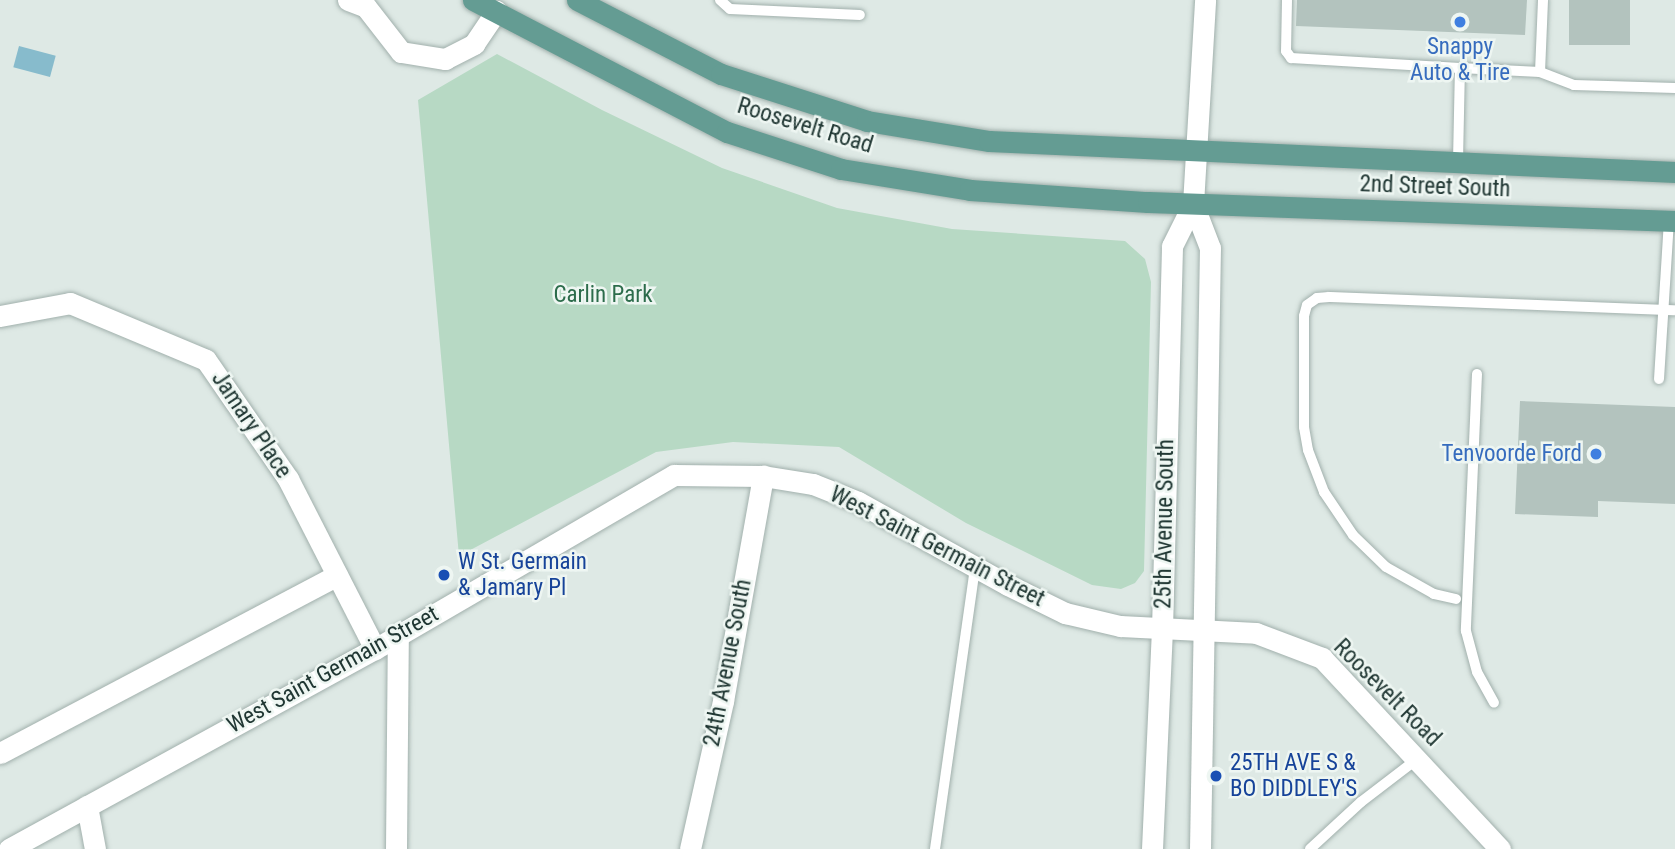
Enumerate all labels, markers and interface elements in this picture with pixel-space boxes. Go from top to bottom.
marker: Snappy Auto & Tire [1452,14,1468,30]
place label: Snappy Auto & Tire [1410,33,1510,87]
street label: Roosevelt Road [734,92,876,160]
street label: 2nd Street South [1359,171,1511,203]
park label: Carlin Park [553,281,653,309]
street label: Jamary Place [205,366,297,484]
street label: 25th Avenue South [1150,439,1180,609]
place label: Tenvoorde Ford [1442,440,1582,468]
marker: Tenvoorde Ford [1588,446,1604,462]
street label: West Saint Germain Street [825,481,1049,613]
place label: W St. Germain & Jamary Pl [458,548,587,602]
marker: W St. Germain & Jamary Pl [436,567,452,583]
street label: 24th Avenue South [698,577,758,749]
street label: West Saint Germain Street [223,600,443,740]
street label: Roosevelt Road [1328,634,1446,752]
place label: 25TH AVE S & BO DIDDLEY'S [1230,749,1357,803]
marker: 25TH AVE S & BO DIDDLEY'S [1208,768,1224,784]

